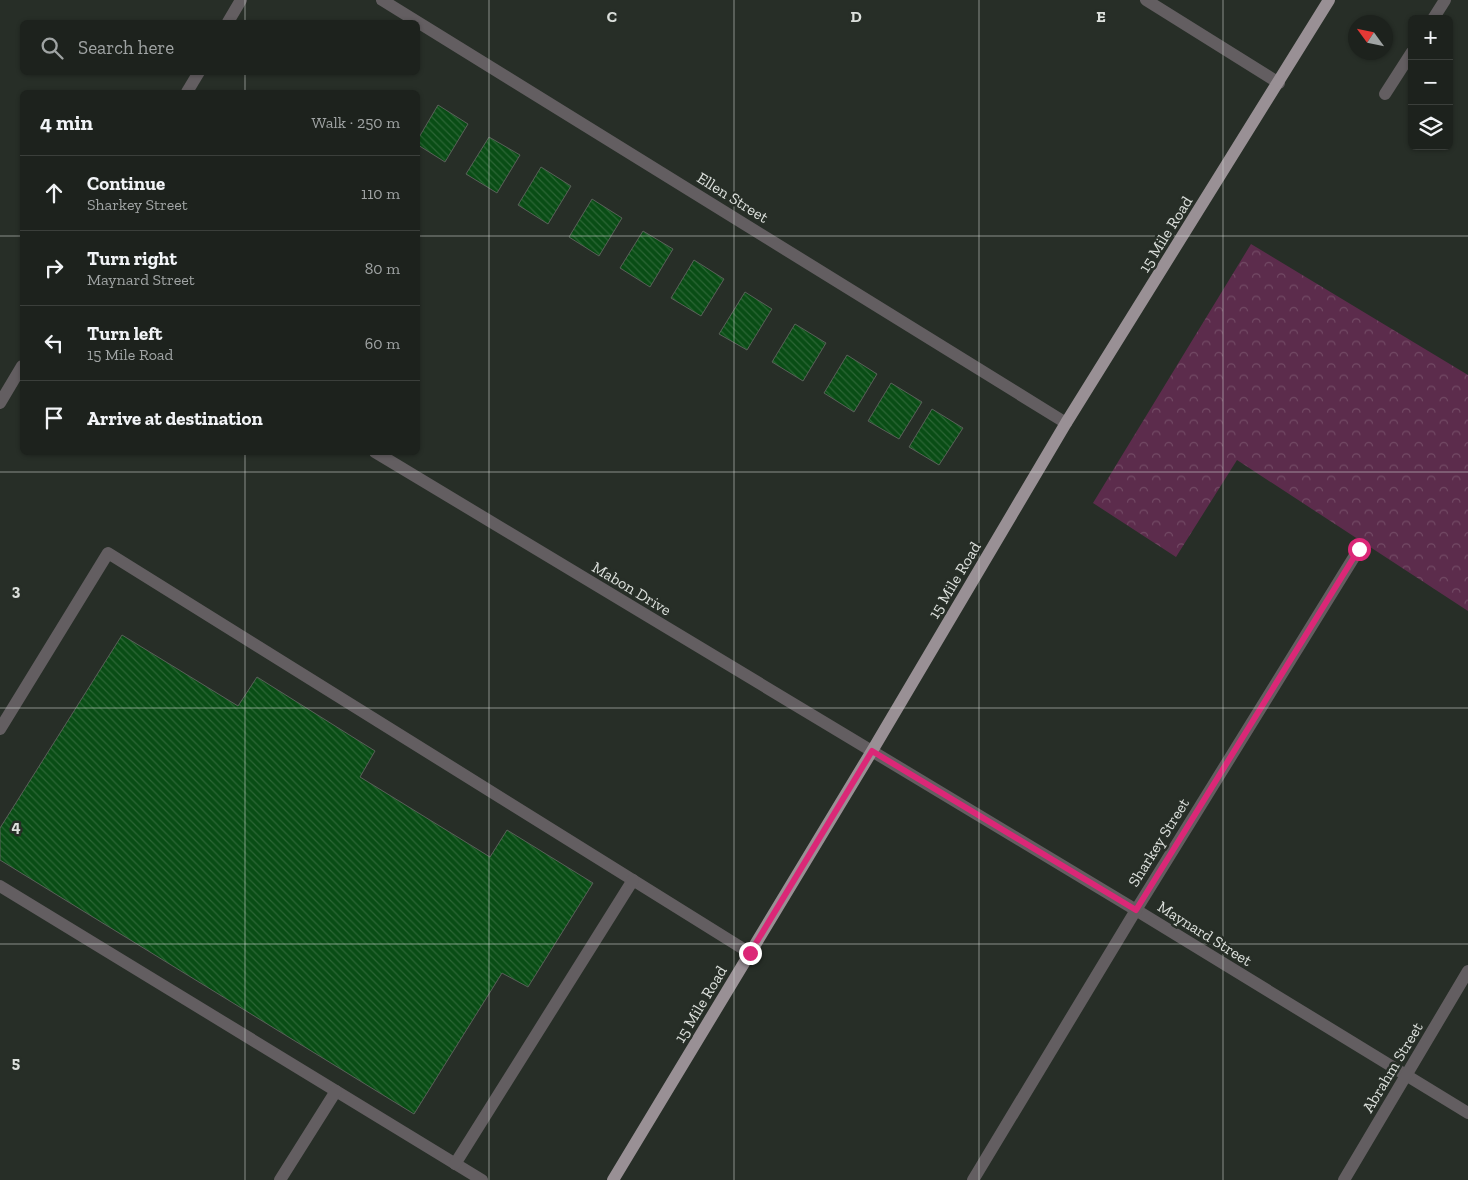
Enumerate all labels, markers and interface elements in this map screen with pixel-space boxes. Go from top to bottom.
text: C [607,7,617,26]
text: D [850,7,862,26]
text: E [1096,7,1106,26]
north arrow [1348,15,1393,60]
map controls [1408,15,1453,150]
button: + [1408,15,1453,60]
search box [20,20,420,75]
icon: search [38,34,66,62]
text: Search here [78,36,174,59]
button: − [1408,60,1453,105]
button: layers [1408,105,1453,150]
text: 4 min [40,110,93,135]
text: Walk · 250 m [312,113,400,132]
street label: Ellen Street [694,168,772,227]
text: Continue [87,172,165,195]
icon: ahead [40,179,68,207]
text: 110 m [361,184,400,203]
street label: 15 Mile Road [1134,192,1196,276]
text: Sharkey Street [87,195,188,214]
text: Turn right [87,247,177,270]
icon: right [40,254,68,282]
text: 80 m [365,259,400,278]
text: Maynard Street [87,270,195,289]
text: Turn left [87,322,162,345]
icon: left [40,329,68,357]
text: 60 m [365,334,400,353]
text: 15 Mile Road [87,345,173,364]
icon: arrive [40,404,68,432]
text: Arrive at destination [87,407,263,430]
street label: 15 Mile Road [924,538,985,622]
route start [1348,538,1371,561]
street label: Mabon Drive [589,557,675,619]
text: 3 [12,581,21,600]
street label: Sharkey Street [1124,794,1193,890]
text: 4 [11,817,21,836]
street label: Maynard Street [1154,897,1255,970]
route end [739,942,762,965]
street label: 15 Mile Road [670,962,731,1046]
street label: Abrahm Street [1358,1019,1427,1116]
text: 5 [12,1053,20,1072]

